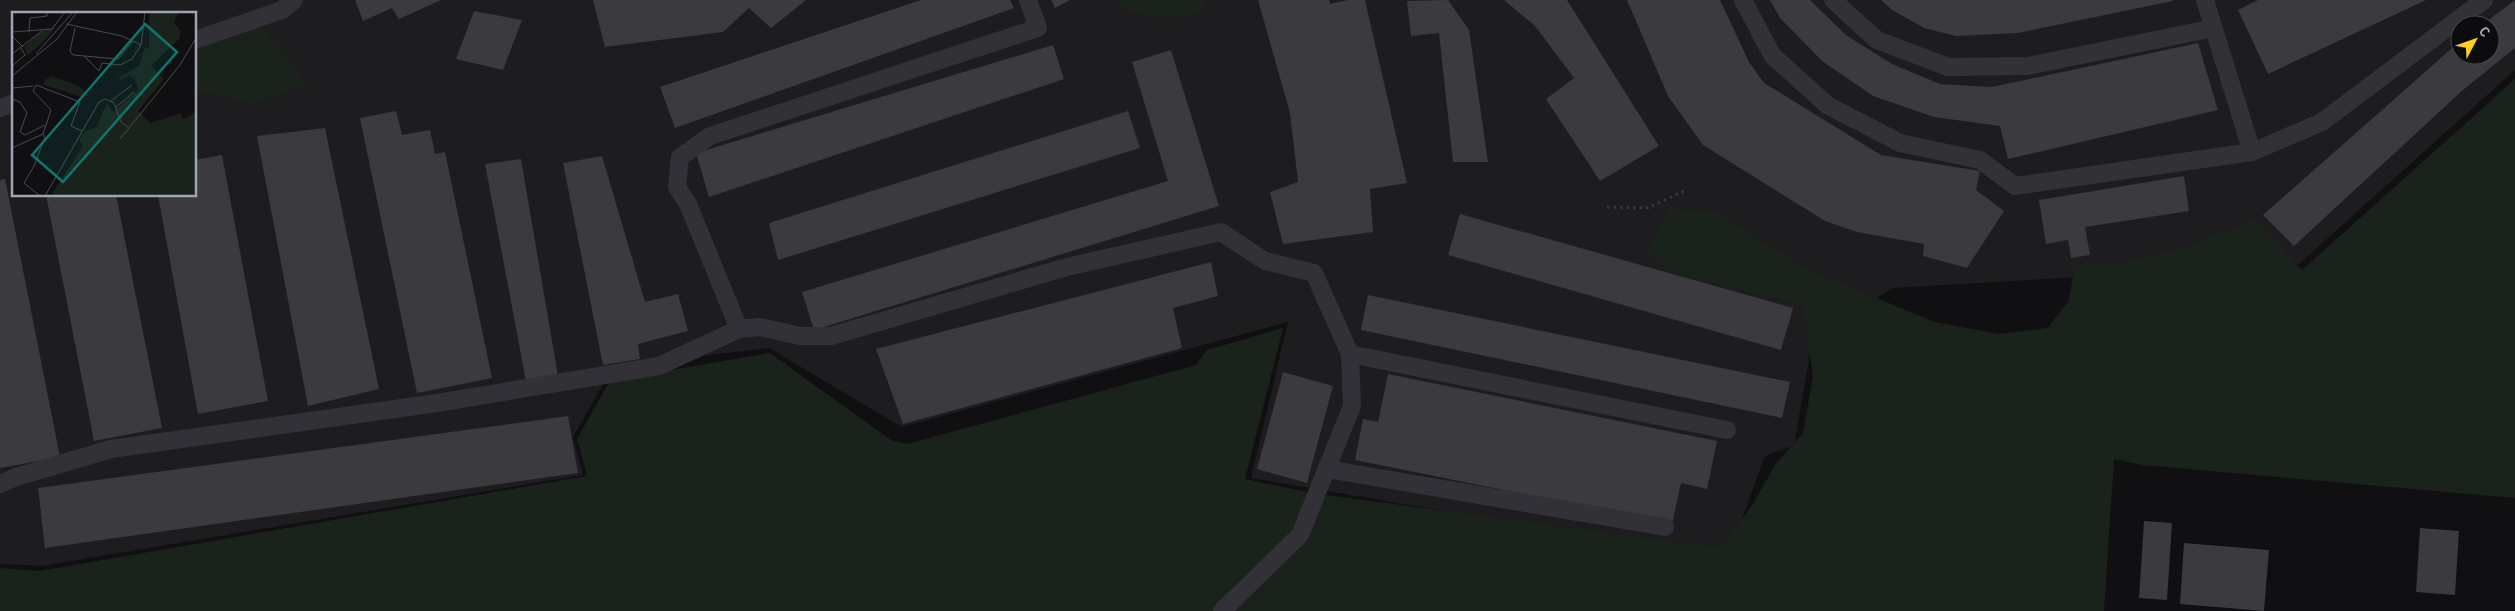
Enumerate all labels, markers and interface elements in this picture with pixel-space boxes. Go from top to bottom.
inset map [12,12,196,196]
north arrow [2450,15,2500,65]
text: С [2474,24,2493,41]

